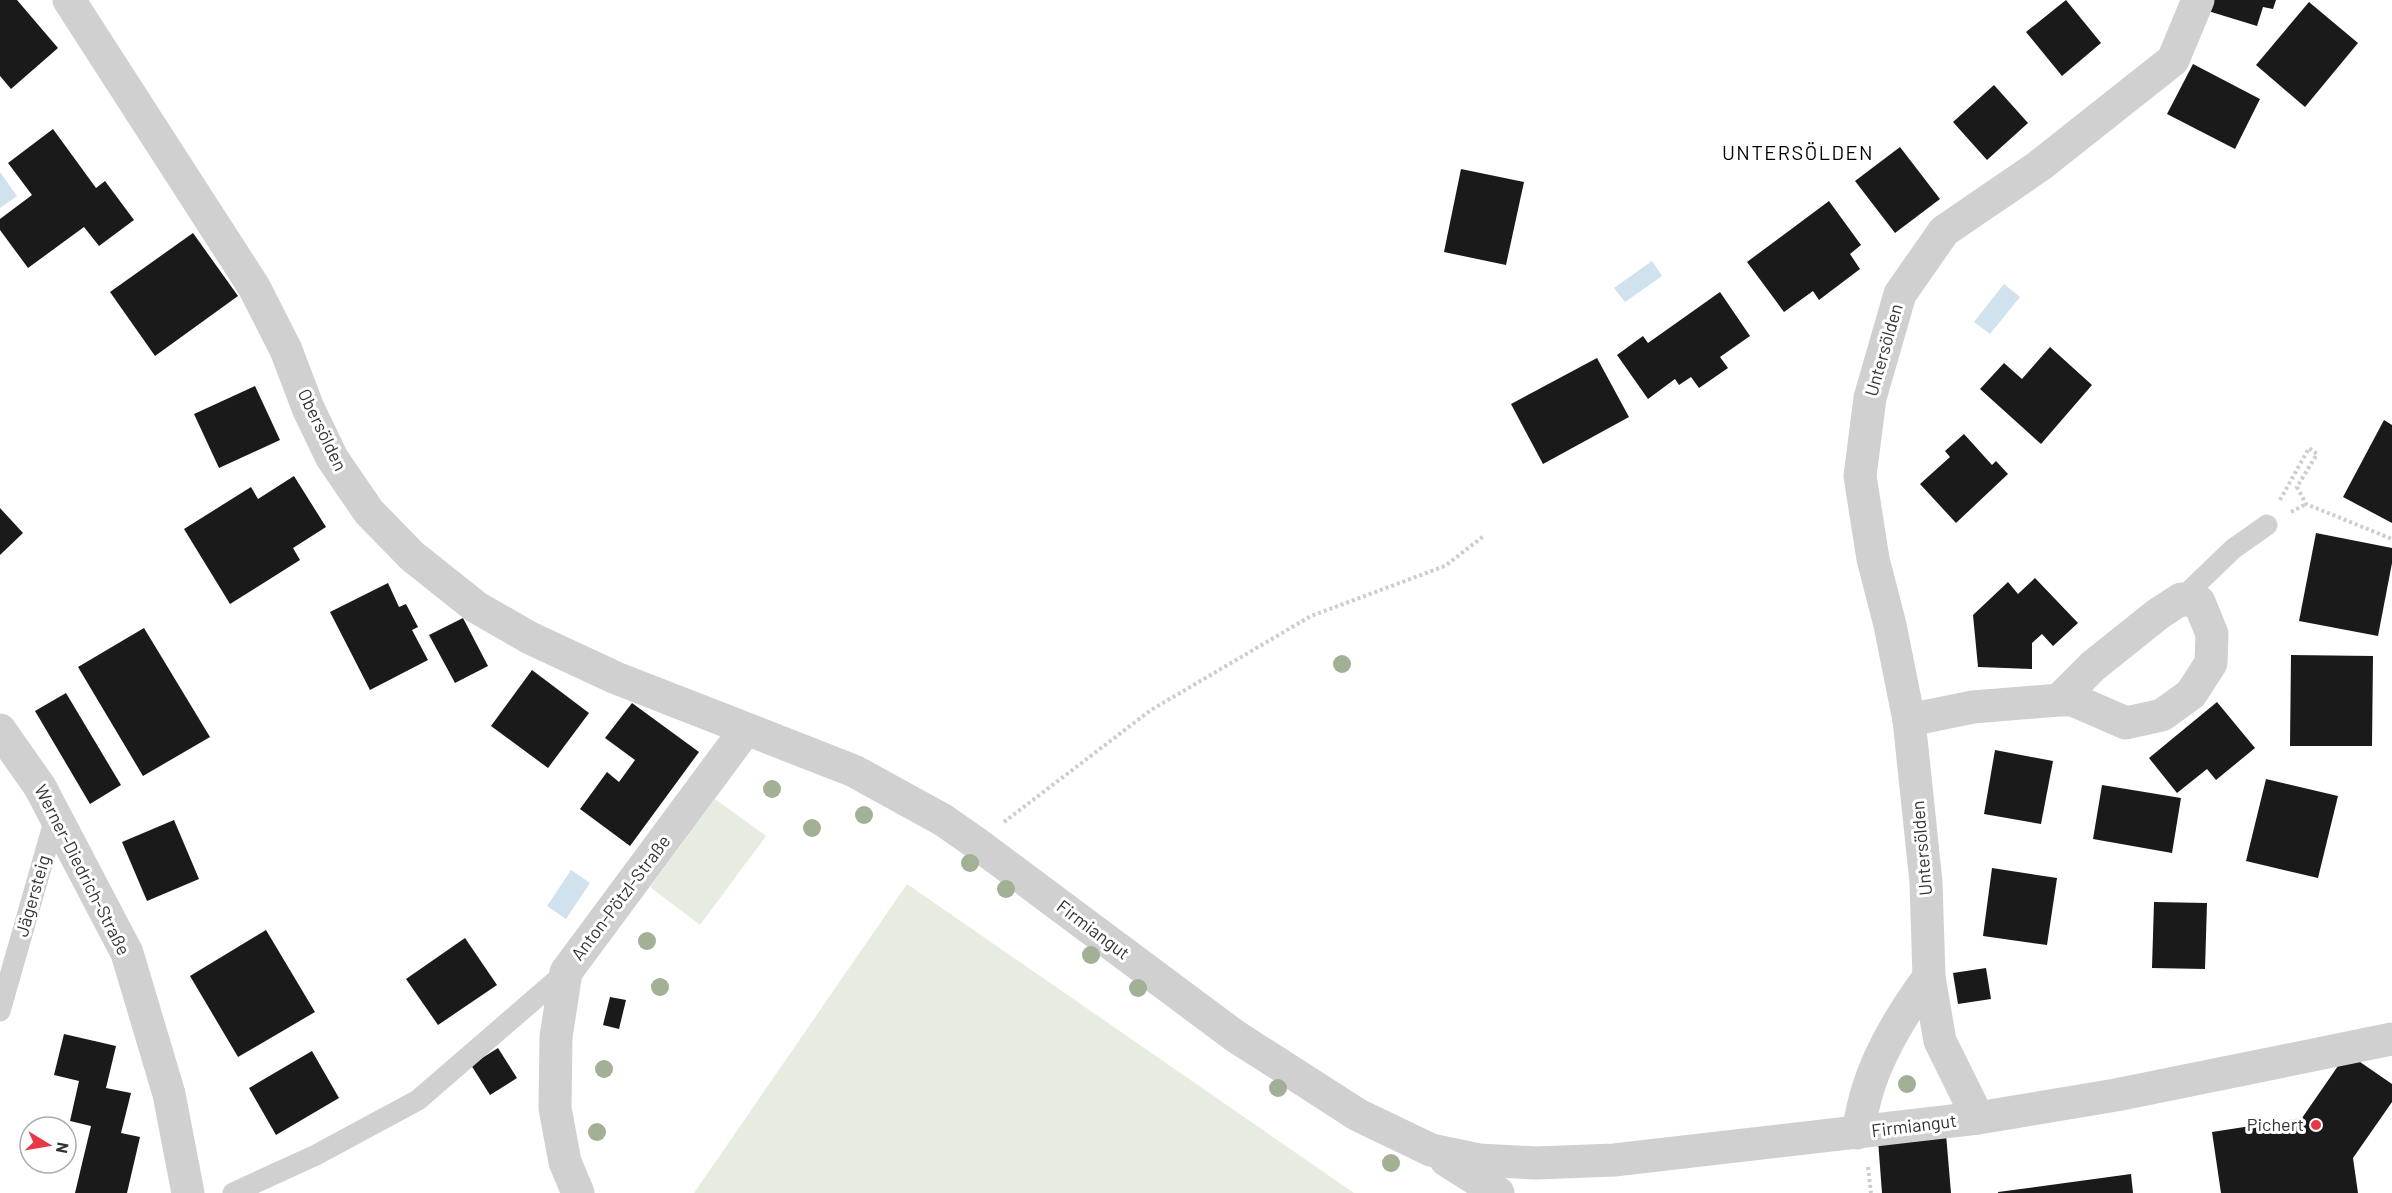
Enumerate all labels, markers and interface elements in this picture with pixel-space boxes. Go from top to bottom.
district label: UNTERSÖLDEN [1722,140,1874,164]
street label: Untersölden [1859,301,1907,399]
street label: Obersölden [294,385,352,474]
street label: Werner-Diedrich-Straße [30,781,135,959]
street label: Untersölden [1906,800,1936,897]
street label: Anton-Pötzl-Straße [566,830,675,964]
street label: Jägersteig [10,852,54,939]
street label: Firmiangut [1053,895,1134,964]
street label: Firmiangut [1870,1109,1958,1141]
place label: Pichert [2247,1113,2304,1135]
north arrow [18,1115,78,1175]
marker: Pichert [2309,1118,2323,1132]
text: N [53,1141,74,1155]

